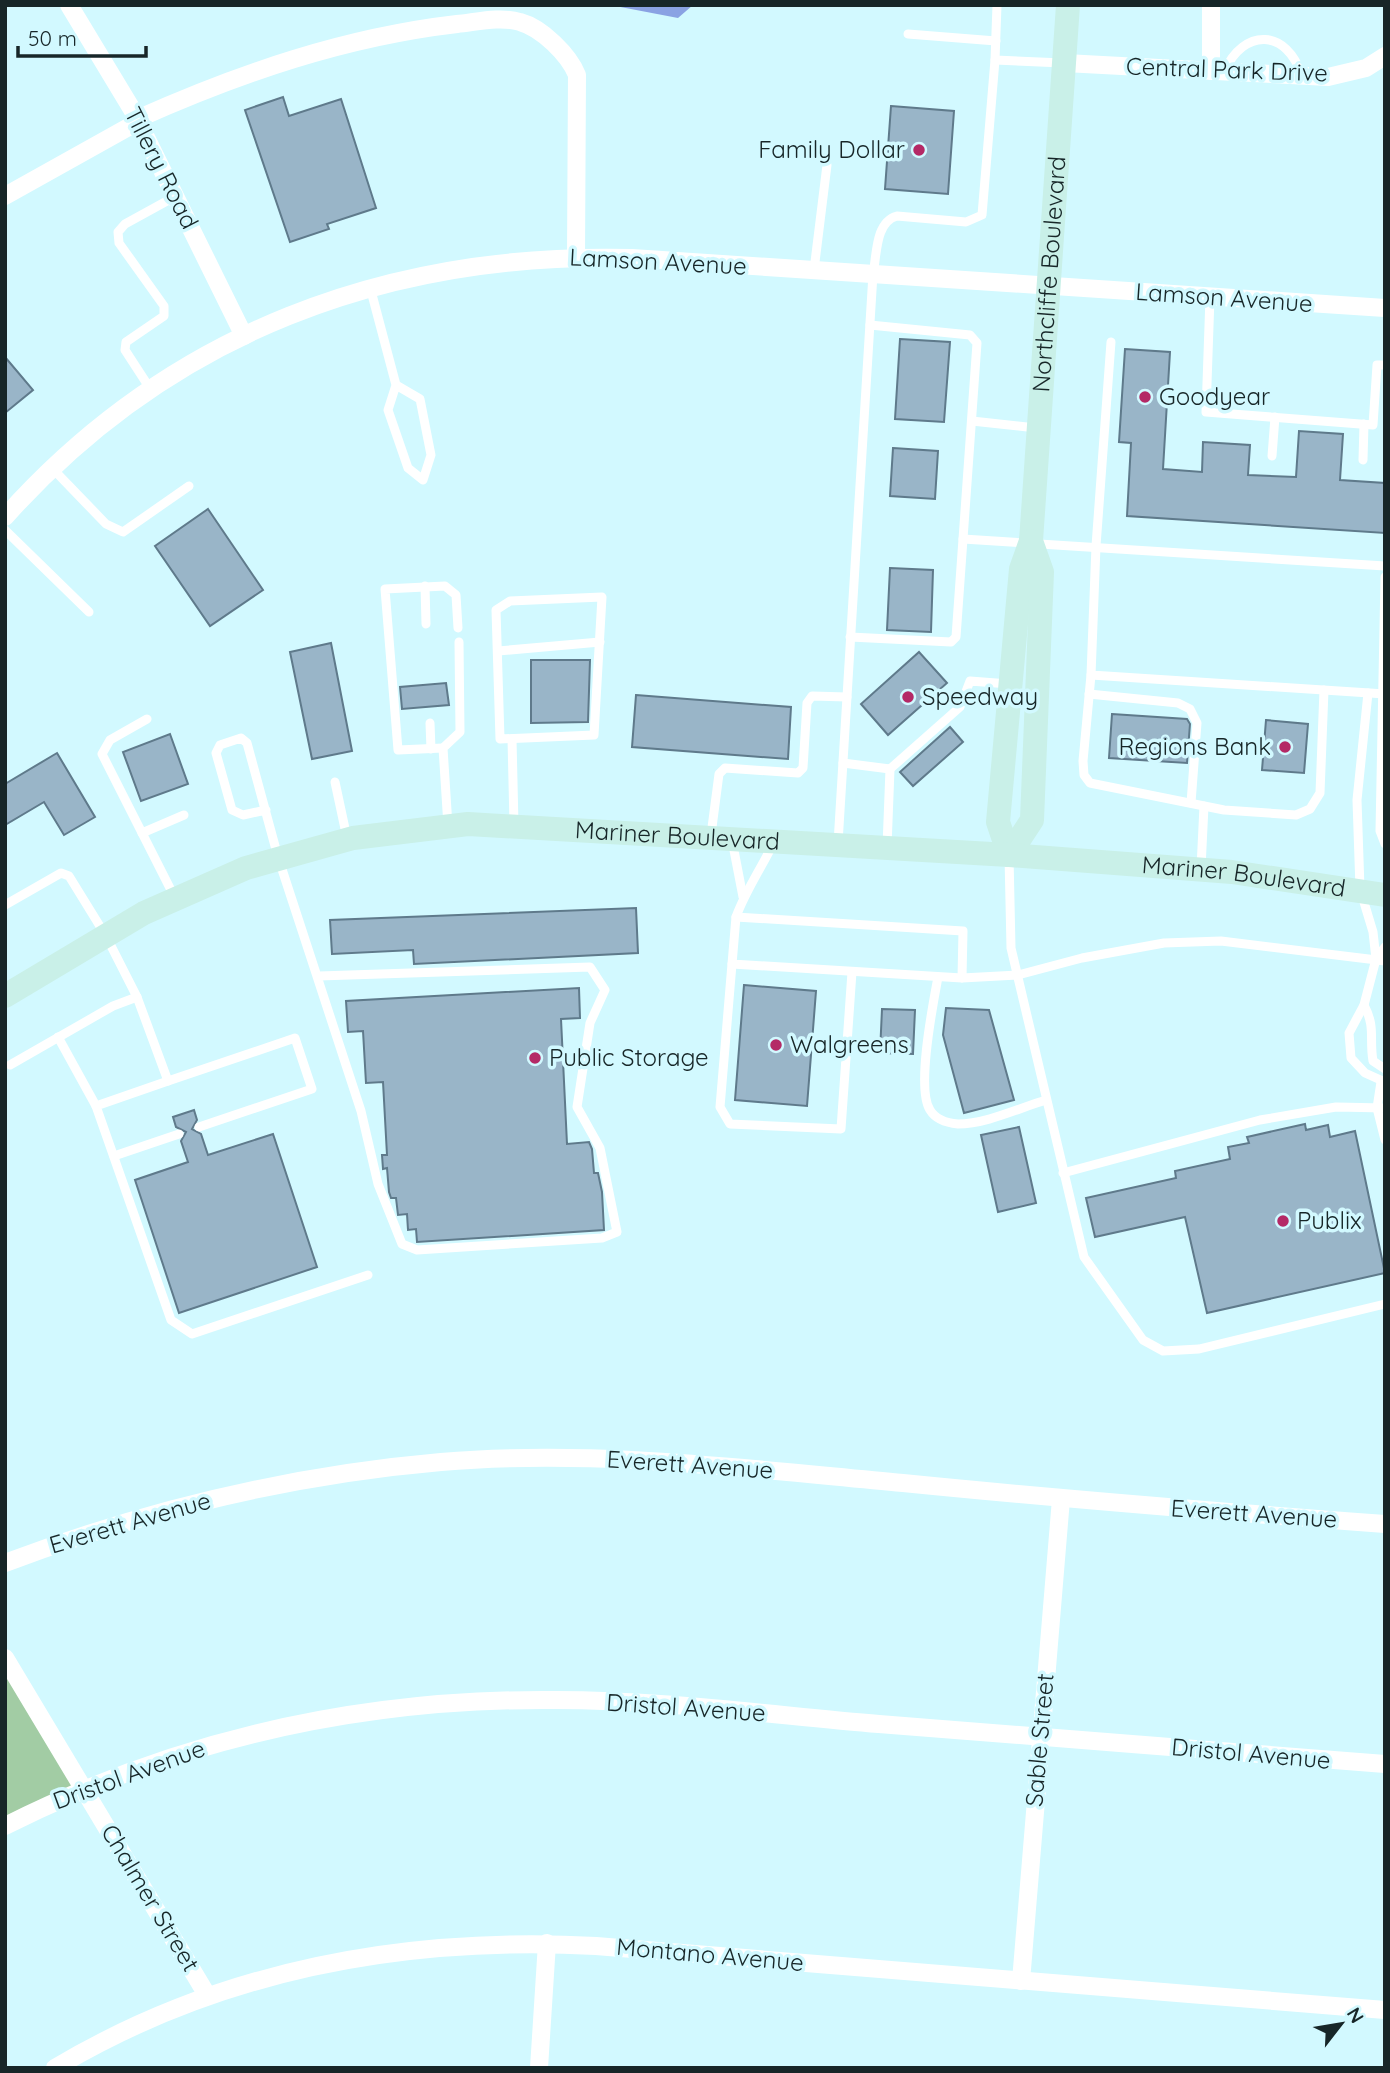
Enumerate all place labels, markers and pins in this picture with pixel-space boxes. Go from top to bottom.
place label: Family Dollar [758,134,905,164]
marker: Family Dollar [911,142,927,158]
place label: Goodyear [1159,381,1270,411]
marker: Goodyear [1137,389,1153,405]
place label: Speedway [922,681,1038,711]
marker: Speedway [900,689,916,705]
place label: Regions Bank [1118,731,1271,761]
marker: Regions Bank [1277,739,1293,755]
place label: Walgreens [790,1029,909,1059]
marker: Walgreens [768,1037,784,1053]
place label: Public Storage [549,1042,709,1072]
marker: Public Storage [527,1050,543,1066]
place label: Publix [1297,1205,1362,1235]
marker: Publix [1275,1213,1291,1229]

